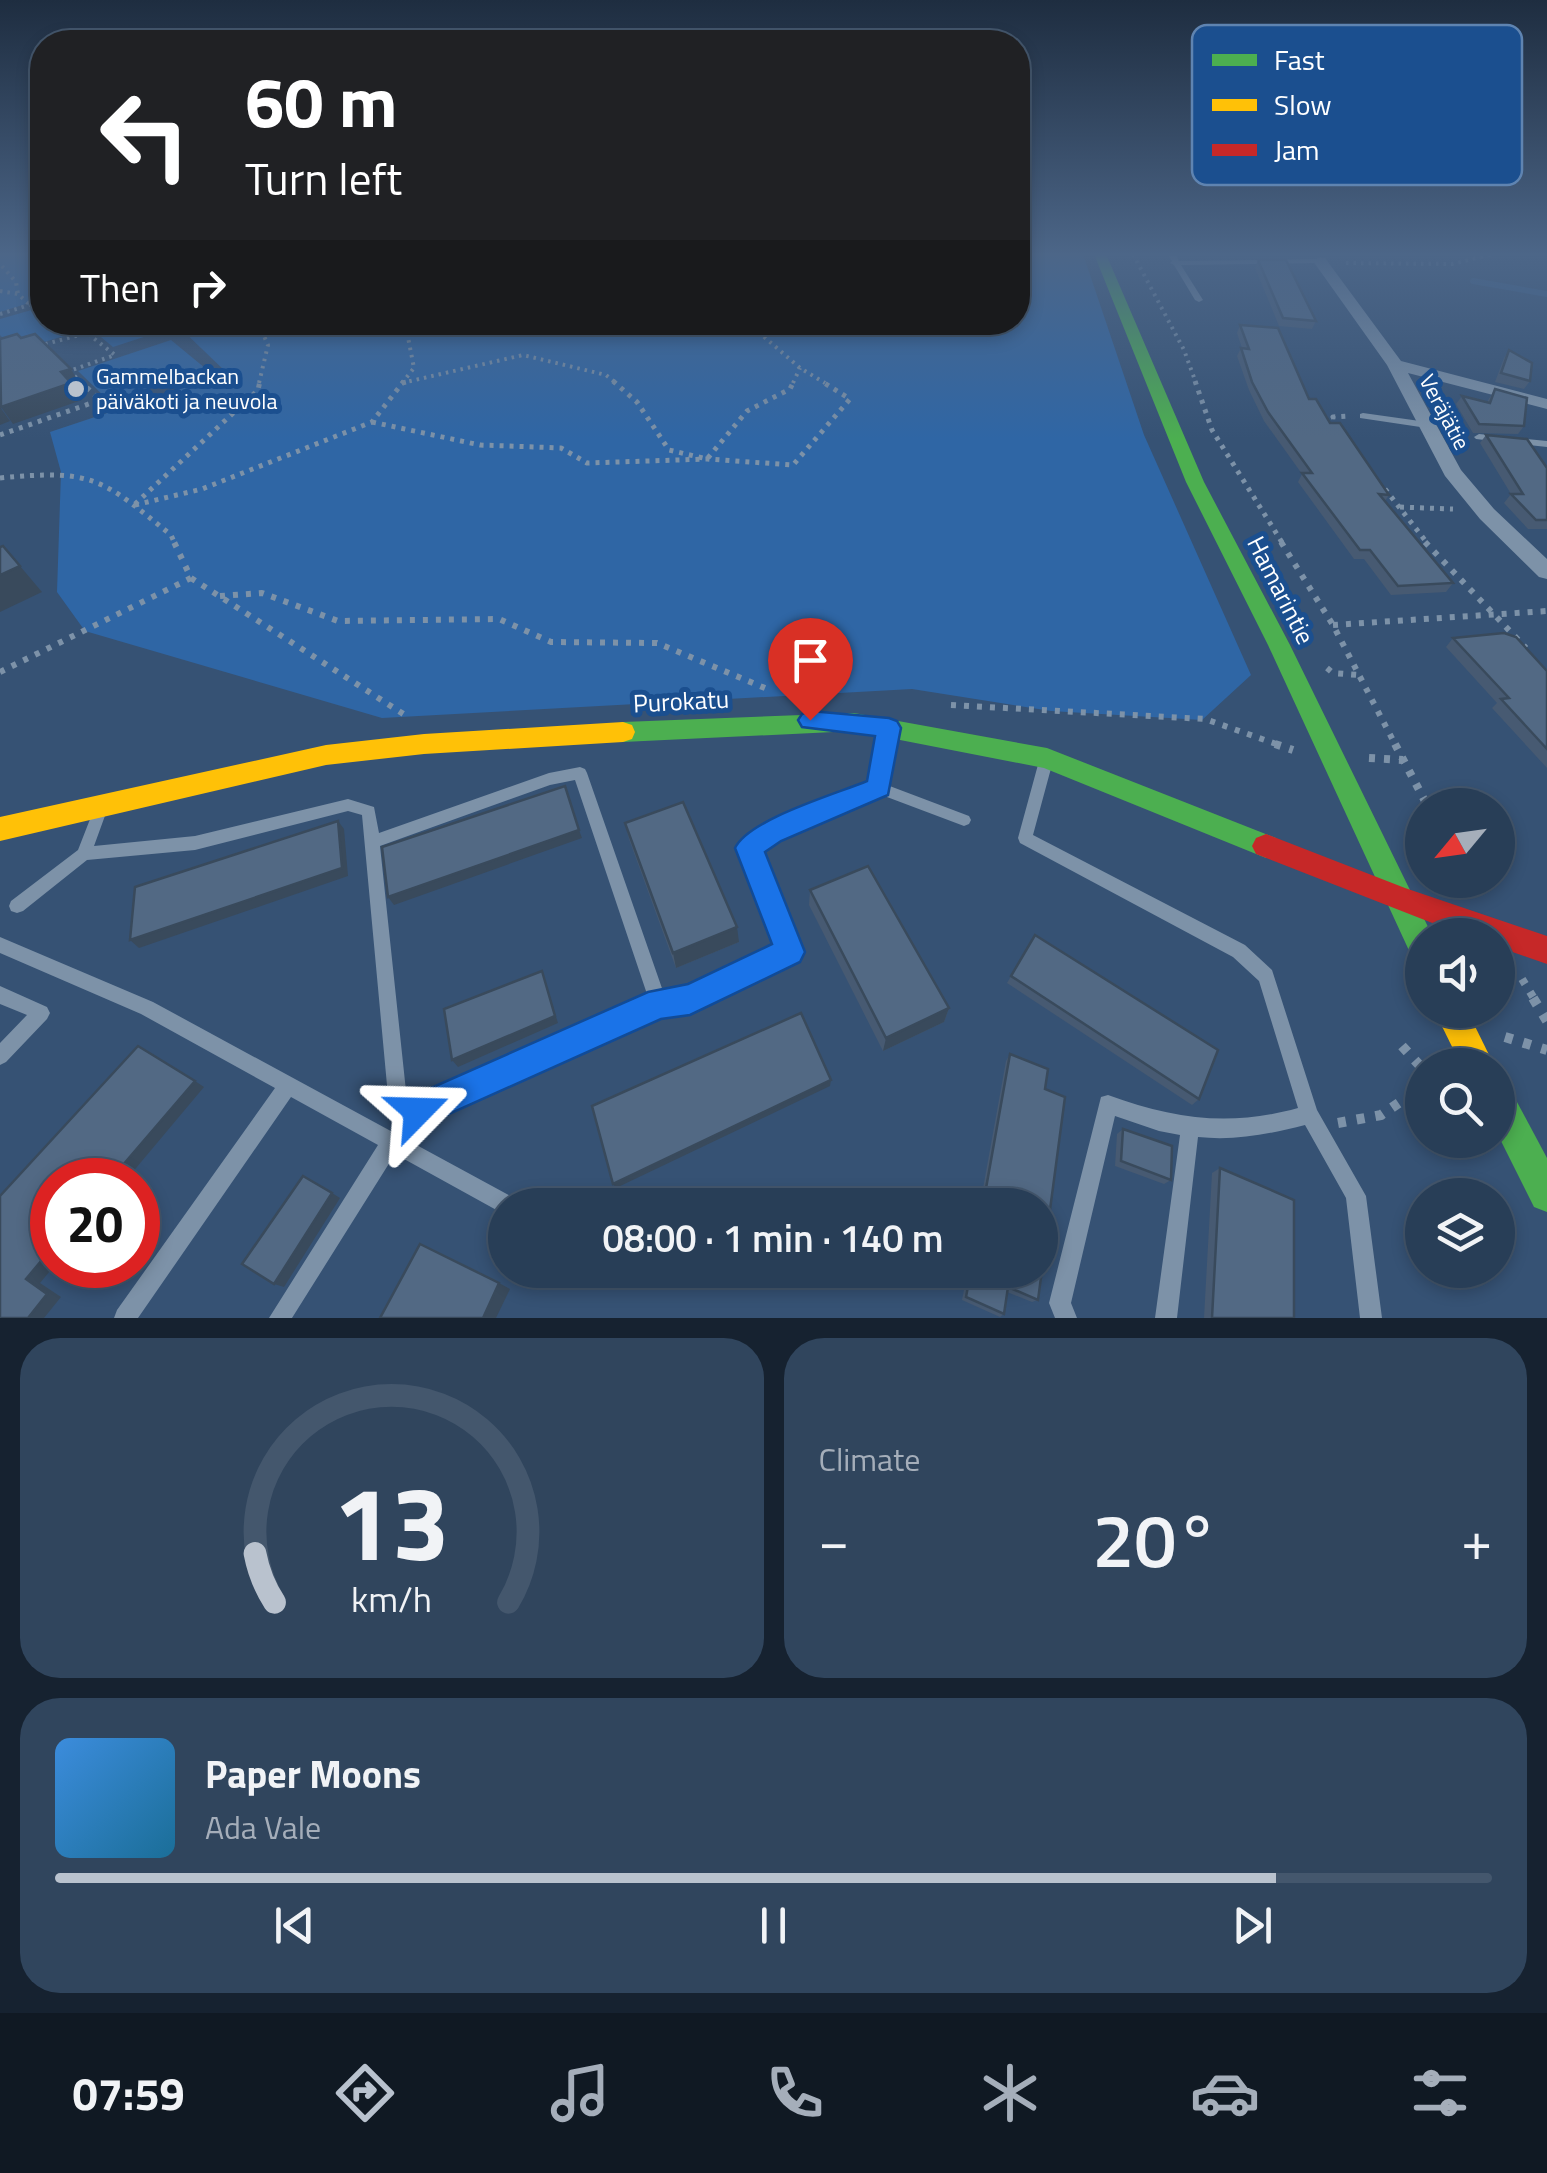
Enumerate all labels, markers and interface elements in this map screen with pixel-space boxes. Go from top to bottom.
legend [1192,25,1522,185]
text: Fast [1274,38,1325,81]
text: 60 m [245,48,398,154]
icon: left [80,70,210,200]
text: Slow [1274,83,1332,126]
text: Jam [1274,128,1320,171]
text: Turn left [245,144,402,212]
text: Then [80,259,160,317]
icon: right [180,260,235,315]
place label: Gammelbackan päiväkoti ja neuvola [96,359,277,418]
street label: Veräjätie [1411,368,1479,456]
marker: Gammelbackan päiväkoti ja neuvola [65,378,87,400]
street label: Hamarintie [1237,529,1325,651]
pin [768,618,853,721]
icon: arrive [783,633,838,688]
street label: Purokatu [632,680,730,722]
north arrow [1405,788,1515,898]
map controls [1405,788,1515,1288]
button: sound [1405,918,1515,1028]
button: search [1405,1048,1515,1158]
position arrow [366,1059,470,1163]
speed limit sign: 20 [30,1158,160,1288]
button: layers [1405,1178,1515,1288]
text: 08:00 · 1 min · 140 m [602,1209,944,1267]
text: Climate [819,1435,920,1483]
text: 13 [334,1442,450,1600]
text: 20° [1092,1482,1218,1596]
text: − [819,1498,849,1581]
text: + [1461,1498,1492,1581]
text: km/h [351,1571,432,1626]
text: Paper Moons [205,1745,421,1803]
text: Ada Vale [205,1803,321,1851]
icon: previous [267,1898,322,1953]
icon: pause [746,1898,801,1953]
icon: next [1225,1898,1280,1953]
icon: directions [330,2058,400,2128]
icon: music [545,2058,615,2128]
icon: phone [760,2058,830,2128]
icon: climate [975,2058,1045,2128]
icon: car [1190,2058,1260,2128]
icon: filters [1405,2058,1475,2128]
text: 07:59 [72,2059,185,2127]

